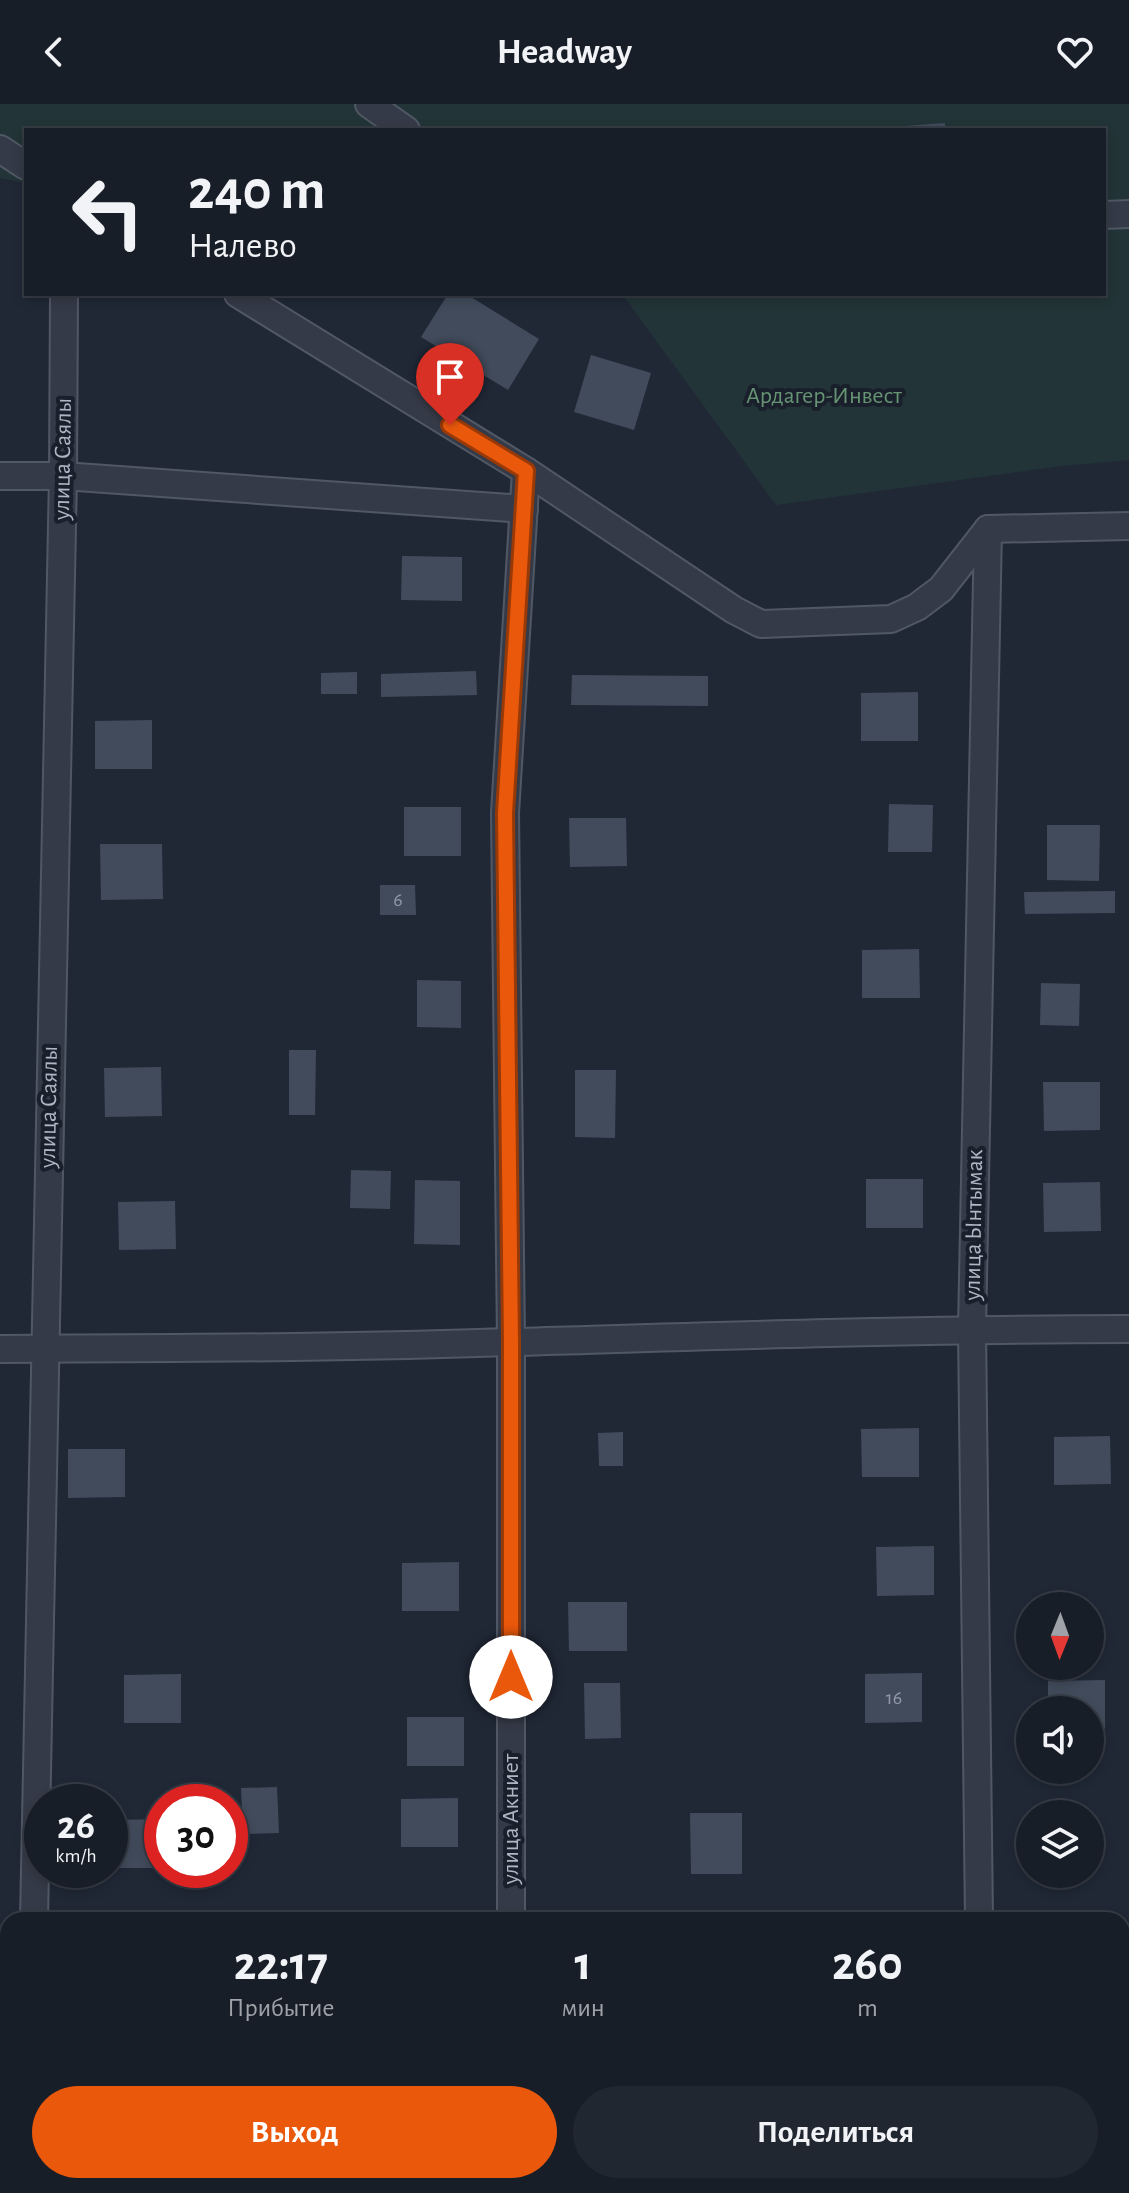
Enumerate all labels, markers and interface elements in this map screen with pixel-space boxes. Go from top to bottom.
icon: back [32,30,76,74]
icon: heart [1053,30,1097,74]
text: Headway [497,34,632,70]
icon: left [56,160,160,264]
text: 240 m [188,163,325,219]
text: Налево [188,228,297,264]
pin [416,343,484,425]
icon: arrive [428,355,472,399]
park label: Ардагер-Инвест [746,384,902,408]
street label: улица Саялы [50,398,76,521]
house number: 6 [393,890,403,910]
street label: улица Саялы [36,1046,62,1169]
street label: улица Ынтымак [961,1149,987,1302]
north arrow [1016,1592,1104,1680]
map controls [1016,1592,1104,1888]
position arrow [469,1635,553,1719]
house number: 16 [886,1688,902,1708]
button: sound [1016,1696,1104,1784]
street label: улица Акниет [499,1753,523,1885]
speed limit sign: 30 [144,1784,248,1888]
button: layers [1016,1800,1104,1888]
text: 26 [57,1806,95,1846]
text: km/h [55,1846,97,1866]
text: 22:17 [234,1941,328,1989]
text: 1 [575,1941,592,1989]
text: 260 [832,1941,903,1989]
text: Прибытие [227,1995,334,2021]
text: мин [562,1995,605,2021]
text: m [857,1995,878,2021]
button: Выход [32,2086,557,2178]
button: Поделиться [573,2086,1098,2178]

